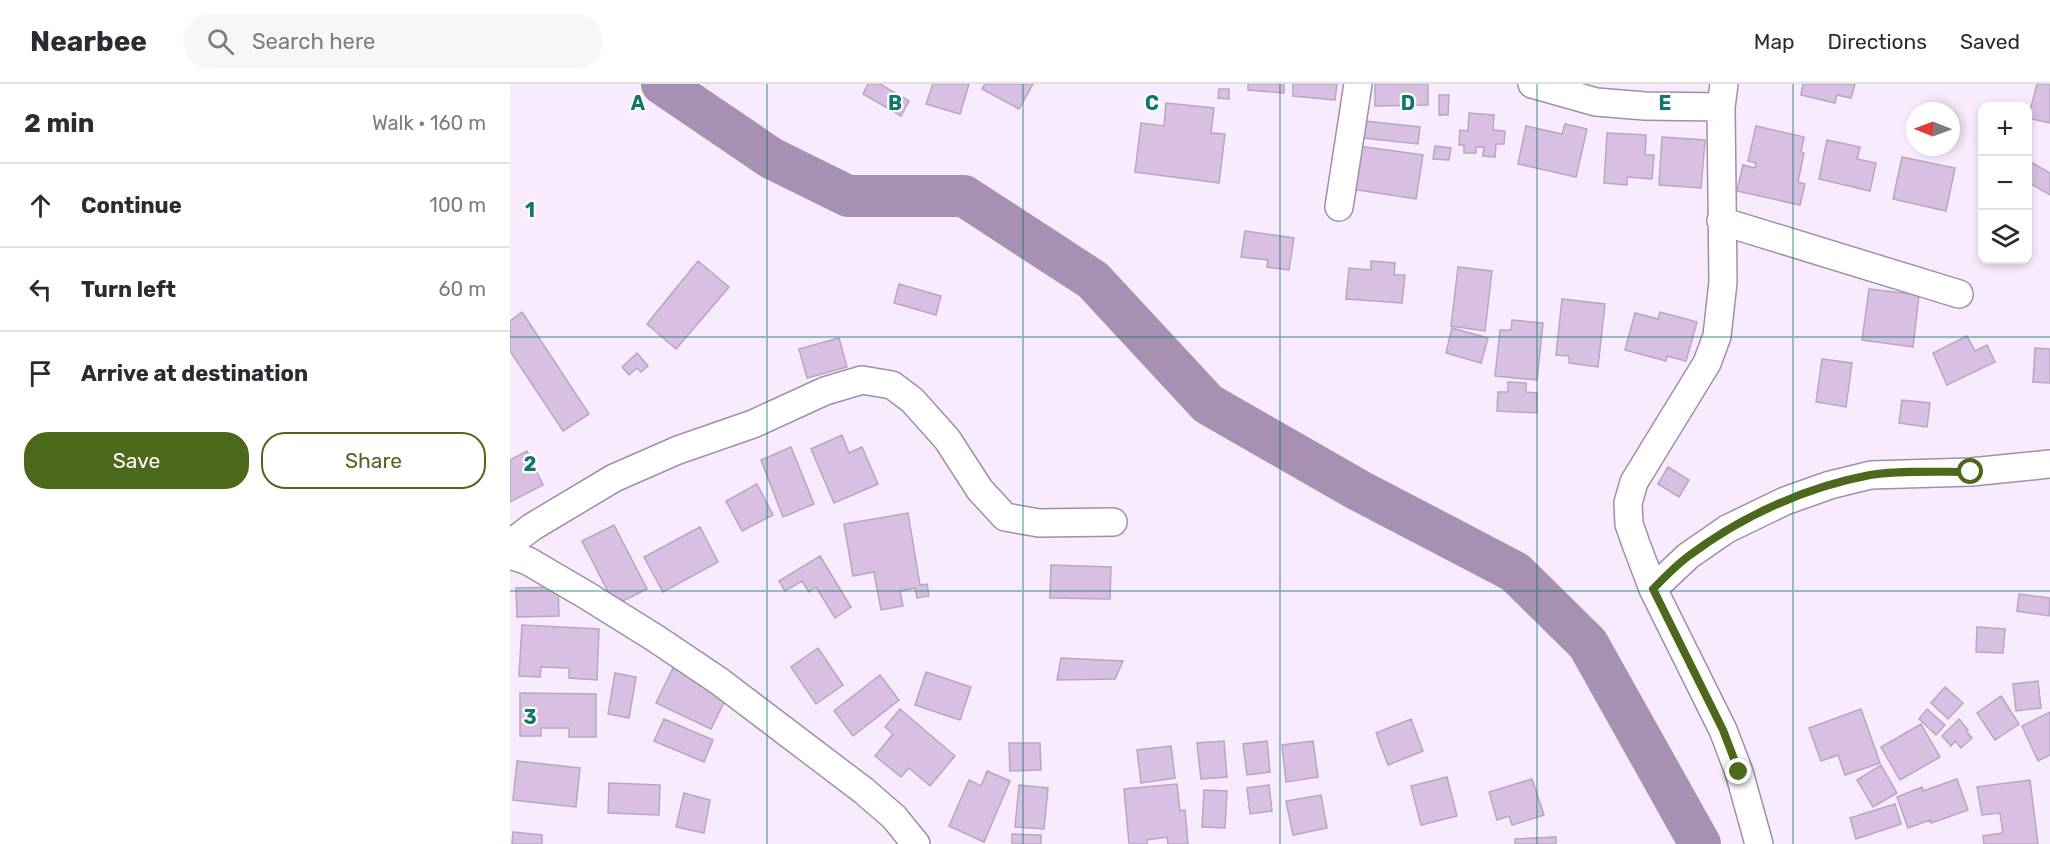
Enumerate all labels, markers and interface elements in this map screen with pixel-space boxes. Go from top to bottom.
search box [183,14,603,68]
text: Nearbee [30,25,147,58]
icon: search [204,25,237,58]
text: Search here [252,28,375,55]
text: Map [1754,29,1795,54]
text: Directions [1828,29,1927,54]
text: Saved [1960,29,2020,54]
text: A [631,91,646,115]
text: B [888,91,902,115]
text: C [1145,91,1159,115]
text: D [1401,91,1415,115]
text: E [1659,91,1671,115]
north arrow [1906,102,1960,156]
map controls [1978,102,2032,264]
button: + [1978,102,2032,156]
text: 2 min [24,108,94,139]
text: Walk · 160 m [372,111,486,135]
button: − [1978,156,2032,210]
icon: ahead [24,189,57,222]
text: Continue [81,192,182,219]
text: 100 m [429,193,486,217]
text: 1 [525,198,535,222]
button: layers [1978,210,2032,264]
icon: left [24,273,57,306]
text: Turn left [81,276,176,303]
text: 60 m [439,277,486,301]
icon: arrive [24,357,57,390]
text: Arrive at destination [81,360,308,387]
button: Save [24,432,249,489]
button: Share [261,432,486,489]
text: 2 [524,452,537,476]
route start [1957,458,1983,484]
text: 3 [523,705,537,729]
route end [1725,758,1751,784]

